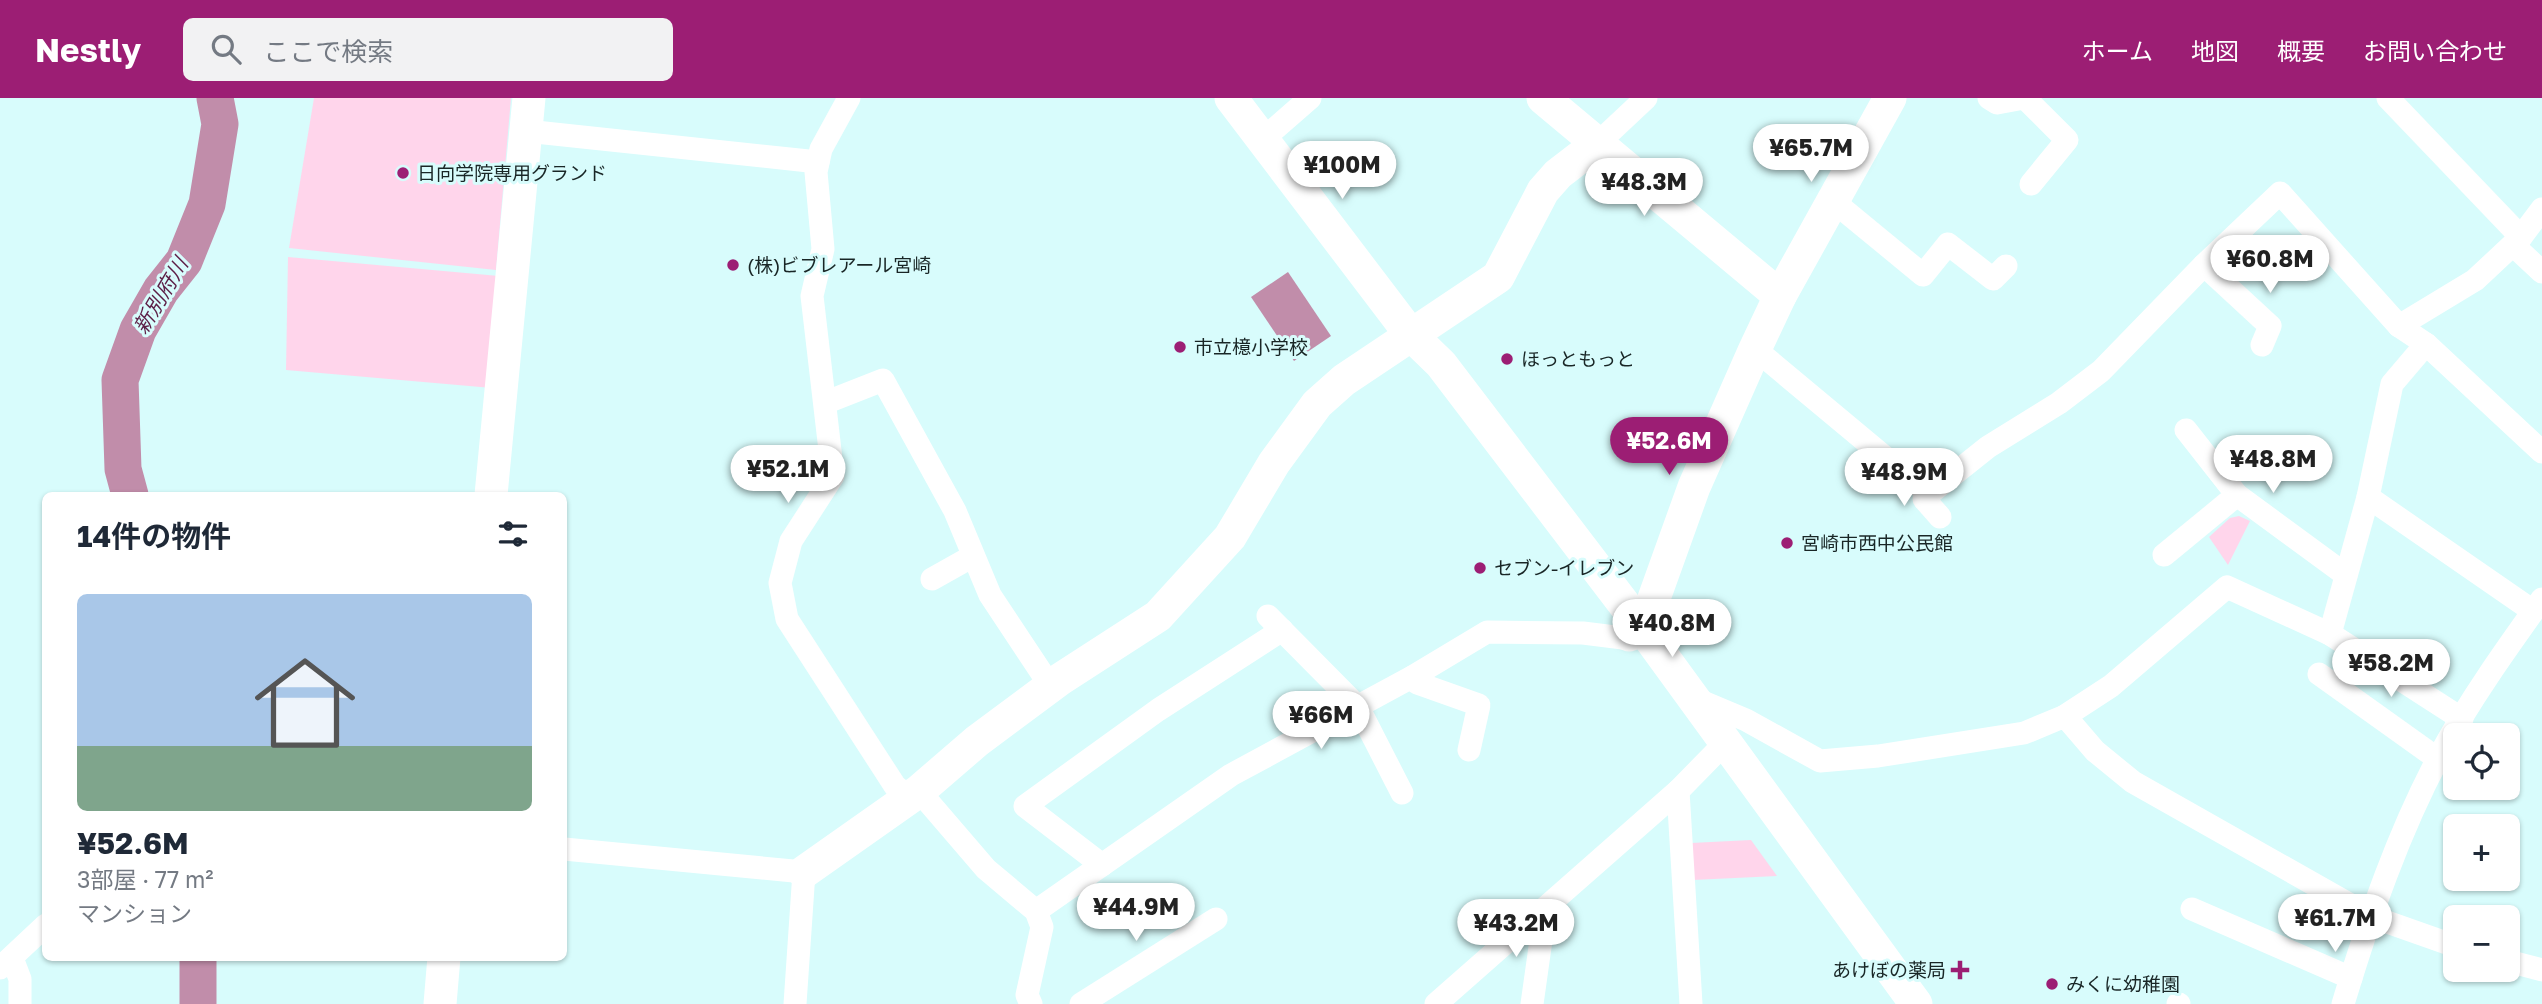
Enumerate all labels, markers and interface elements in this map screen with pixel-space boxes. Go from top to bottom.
search box [183,18,673,81]
text: Nestly [35,30,141,69]
icon: search [207,30,245,68]
text: ここで検索 [263,36,393,67]
text: ホーム [2082,36,2153,65]
text: 地図 [2191,36,2239,65]
text: 概要 [2277,36,2325,65]
text: お問い合わせ [2363,36,2507,65]
pin: ¥65.7M [1754,125,1868,184]
text: ¥65.7M [1769,133,1853,161]
pin: ¥100M [1293,141,1391,201]
text: ¥100M [1303,150,1381,178]
pin: ¥48.3M [1587,158,1701,218]
place label: 日向学院専用グランド [417,161,607,184]
marker: 日向学院専用グランド [395,165,411,181]
text: ¥48.3M [1601,167,1687,195]
pin: ¥60.8M [2213,236,2327,295]
text: ¥60.8M [2226,244,2314,272]
water label: 新別府川 [127,251,194,338]
place label: (株)ビブレアール宮崎 [747,253,931,276]
marker: (株)ビブレアール宮崎 [725,257,741,273]
place label: 市立檍小学校 [1194,335,1308,358]
marker: 市立檍小学校 [1172,339,1188,355]
place label: ほっともっと [1521,347,1635,370]
marker: ほっともっと [1499,351,1515,367]
pin: ¥52.6M [1612,418,1726,477]
text: ¥52.6M [1626,426,1712,454]
pin: ¥48.8M [2216,436,2330,495]
text: ¥48.8M [2230,444,2316,472]
pin: ¥52.1M [731,446,845,505]
pin: ¥48.9M [1847,448,1961,508]
text: ¥52.1M [747,454,829,482]
text: ¥48.9M [1861,457,1947,485]
icon: filters [494,515,532,553]
text: 14件の物件 [77,518,231,554]
place label: 宮崎市西中公民館 [1801,531,1953,554]
marker: 宮崎市西中公民館 [1779,535,1795,551]
place label: セブン-イレブン [1494,556,1634,579]
marker: セブン-イレブン [1472,560,1488,576]
pin: ¥40.8M [1615,600,1729,659]
text: ¥40.8M [1628,608,1716,636]
icon: home [242,640,368,766]
pin: ¥58.2M [2334,640,2448,699]
text: ¥58.2M [2348,648,2434,676]
pin: ¥66M [1280,692,1362,751]
text: ¥66M [1289,700,1353,728]
map controls [2443,723,2520,982]
button: locate [2443,723,2520,800]
button: + [2443,814,2520,891]
text: ¥52.6M [77,825,189,861]
text: 3部屋 · 77 m² [77,865,214,893]
pin: ¥44.9M [1079,884,1193,943]
text: ¥44.9M [1093,892,1179,920]
pin: ¥61.7M [2278,894,2392,954]
text: マンション [77,899,192,927]
pin: ¥43.2M [1459,900,1573,959]
text: ¥61.7M [2294,903,2376,931]
button: − [2443,905,2520,982]
text: ¥43.2M [1473,908,1559,936]
place label: あけぼの薬局 [1832,958,1946,981]
marker: あけぼの薬局 [1952,962,1968,978]
place label: みくに幼稚園 [2066,972,2180,995]
marker: みくに幼稚園 [2044,976,2060,992]

